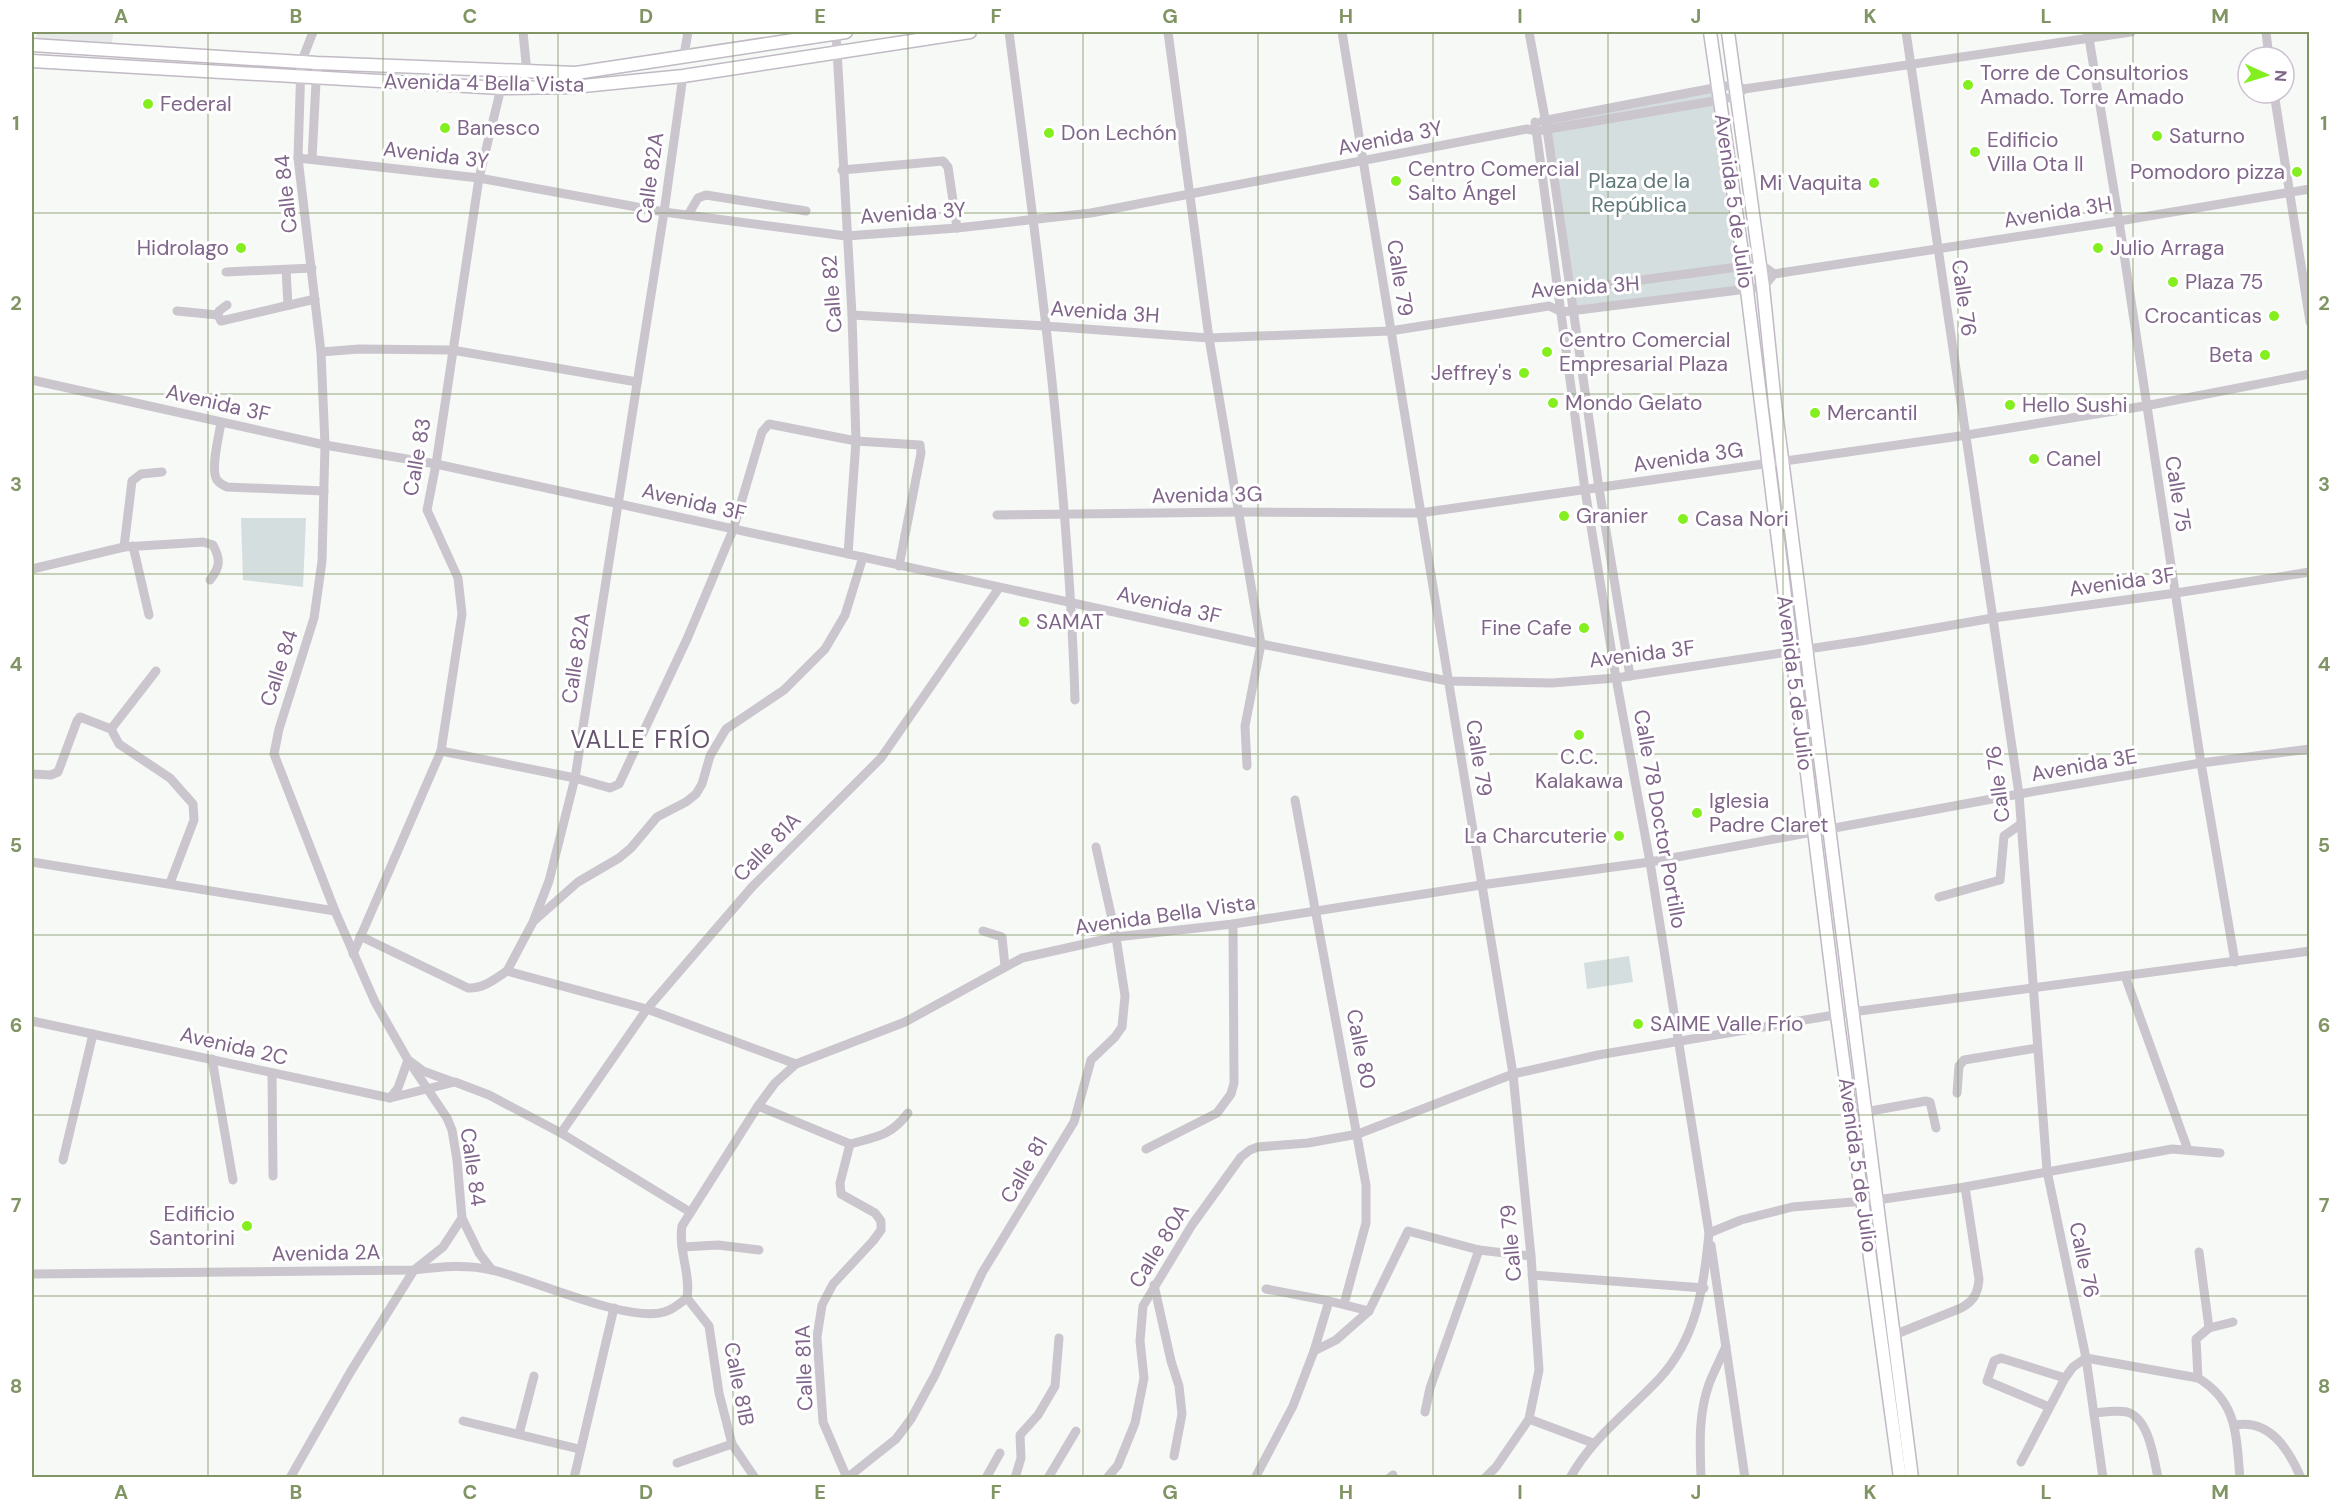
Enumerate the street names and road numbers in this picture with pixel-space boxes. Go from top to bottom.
street label: Avenida 4 Bella Vista [383,67,585,99]
street label: Avenida 5 de Julio [1708,112,1760,290]
street label: Avenida 3Y [1335,114,1445,162]
street label: Calle 82A [630,131,670,225]
street label: Avenida 3Y [382,135,490,175]
street label: Calle 84 [268,153,304,235]
street label: Avenida 3H [2002,190,2114,234]
street label: Avenida 3Y [859,195,967,231]
street label: Calle 79 [1380,238,1420,318]
street label: Calle 82 [815,254,849,334]
street label: Calle 76 [1945,258,1983,338]
street label: Avenida 3H [1529,269,1641,305]
street label: Avenida 3H [1049,294,1161,330]
street label: Avenida 3F [163,377,273,429]
street label: Calle 83 [396,416,438,498]
street label: Avenida 3G [1631,435,1745,479]
street label: Calle 75 [2158,454,2198,534]
street label: Avenida 3F [639,476,749,528]
street label: Avenida 3G [1151,480,1263,510]
street label: Avenida 3F [2067,561,2177,603]
street label: Avenida 3F [1114,579,1224,631]
street label: Avenida 5 de Julio [1770,594,1820,772]
street label: Calle 82A [555,610,597,706]
street label: Calle 84 [253,626,305,710]
street label: Avenida 3F [1588,634,1696,674]
street label: Calle 78 Doctor Portillo [1627,707,1693,931]
street label: Calle 79 [1459,718,1499,798]
street label: Avenida 3E [2029,742,2139,788]
street label: Calle 76 [1979,744,2017,824]
street label: Calle 81A [727,806,807,888]
street label: Avenida Bella Vista [1073,888,1257,942]
street label: Calle 80 [1340,1007,1382,1091]
street label: Avenida 2C [177,1020,291,1072]
street label: Avenida 5 de Julio [1832,1076,1884,1254]
street label: Calle 84 [454,1126,492,1208]
street label: Calle 81 [994,1132,1054,1208]
street label: Calle 80A [1122,1199,1196,1293]
street label: Calle 79 [1494,1203,1528,1283]
street label: Calle 76 [2062,1219,2106,1301]
street label: Avenida 2A [271,1238,381,1268]
street label: Calle 81A [789,1324,819,1412]
street label: Calle 81B [717,1340,761,1428]

